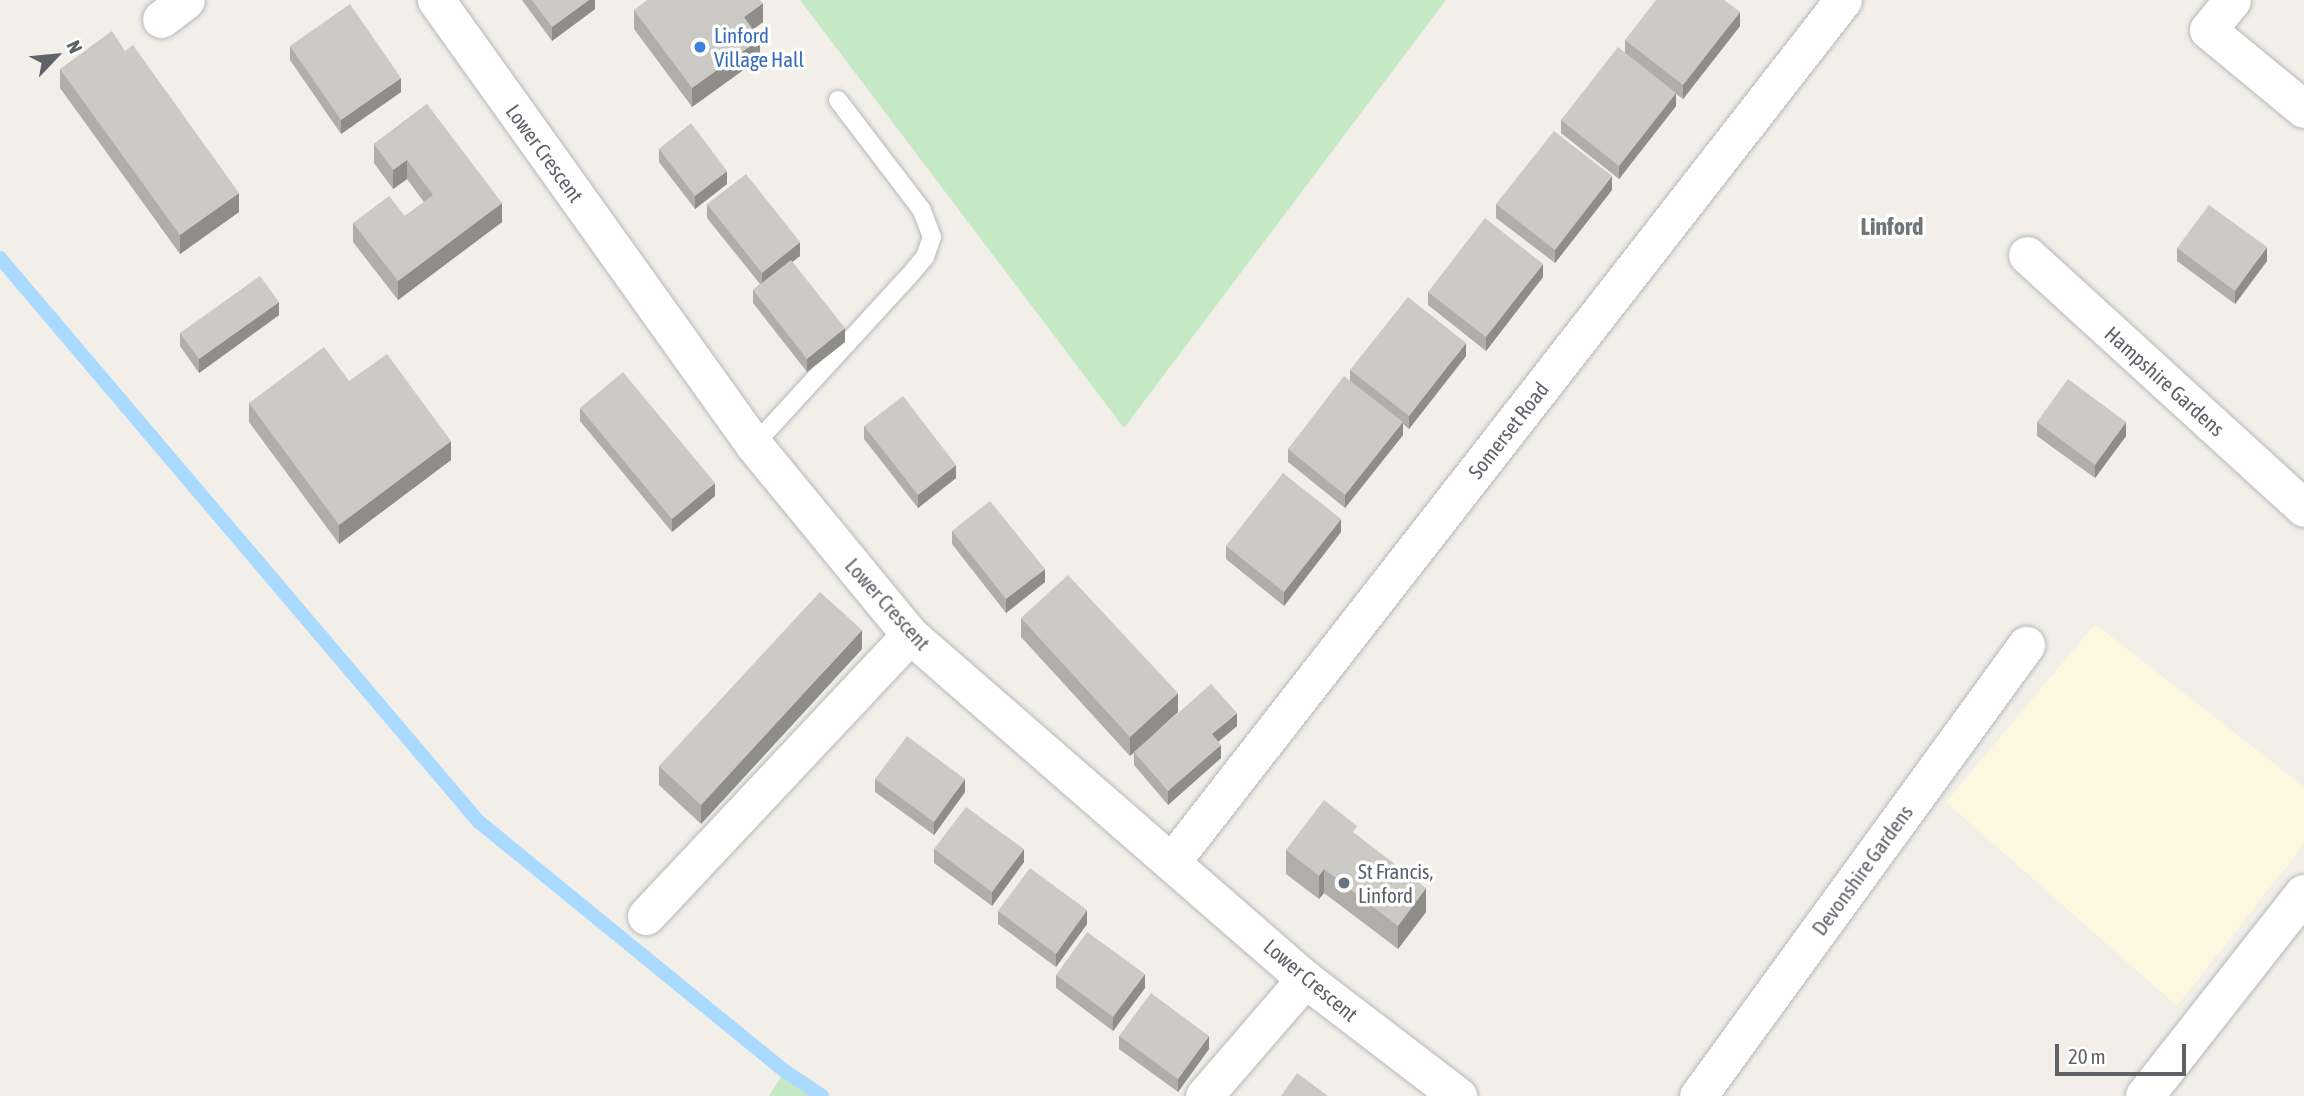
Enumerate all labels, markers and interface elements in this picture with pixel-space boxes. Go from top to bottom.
north arrow [21,21,91,91]
place label: Linford Village Hall [714,22,804,72]
text: N [63,37,87,57]
marker: Linford Village Hall [692,39,708,55]
street label: Lower Crescent [501,99,589,207]
district label: Linford [1861,213,1923,241]
street label: Hampshire Gardens [2100,321,2230,441]
street label: Somerset Road [1463,377,1553,483]
street label: Lower Crescent [840,553,936,655]
street label: Devonshire Gardens [1806,800,1918,940]
place label: St Francis, Linford [1358,858,1433,908]
marker: St Francis, Linford [1336,875,1352,891]
street label: Lower Crescent [1259,933,1363,1027]
scale bar [2059,1030,2190,1074]
text: 20 m [2068,1044,2106,1068]

